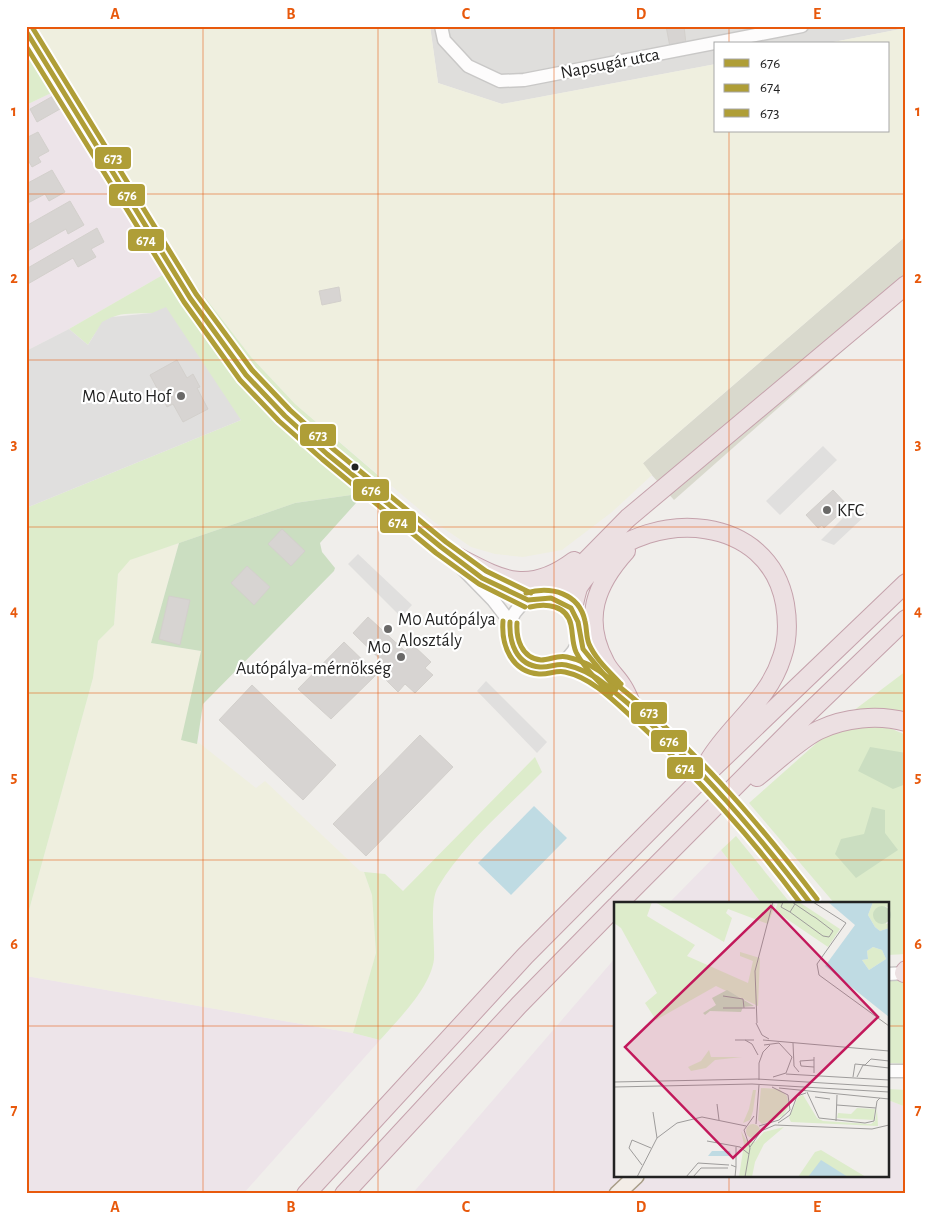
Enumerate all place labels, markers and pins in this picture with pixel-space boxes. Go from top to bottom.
place label: M0 Auto Hof [82,388,173,406]
marker: M0 Auto Hof [175,390,187,402]
unlabelled marker [350,462,360,472]
place label: KFC [837,502,864,520]
marker: KFC [821,504,833,516]
place label: M0 Autópálya Alosztály [398,611,496,650]
marker: M0 Autópálya Alosztály [382,623,394,635]
place label: M0 Autópálya-mérnökség [236,639,391,678]
marker: M0 Autópálya-mérnökség [395,651,407,663]

